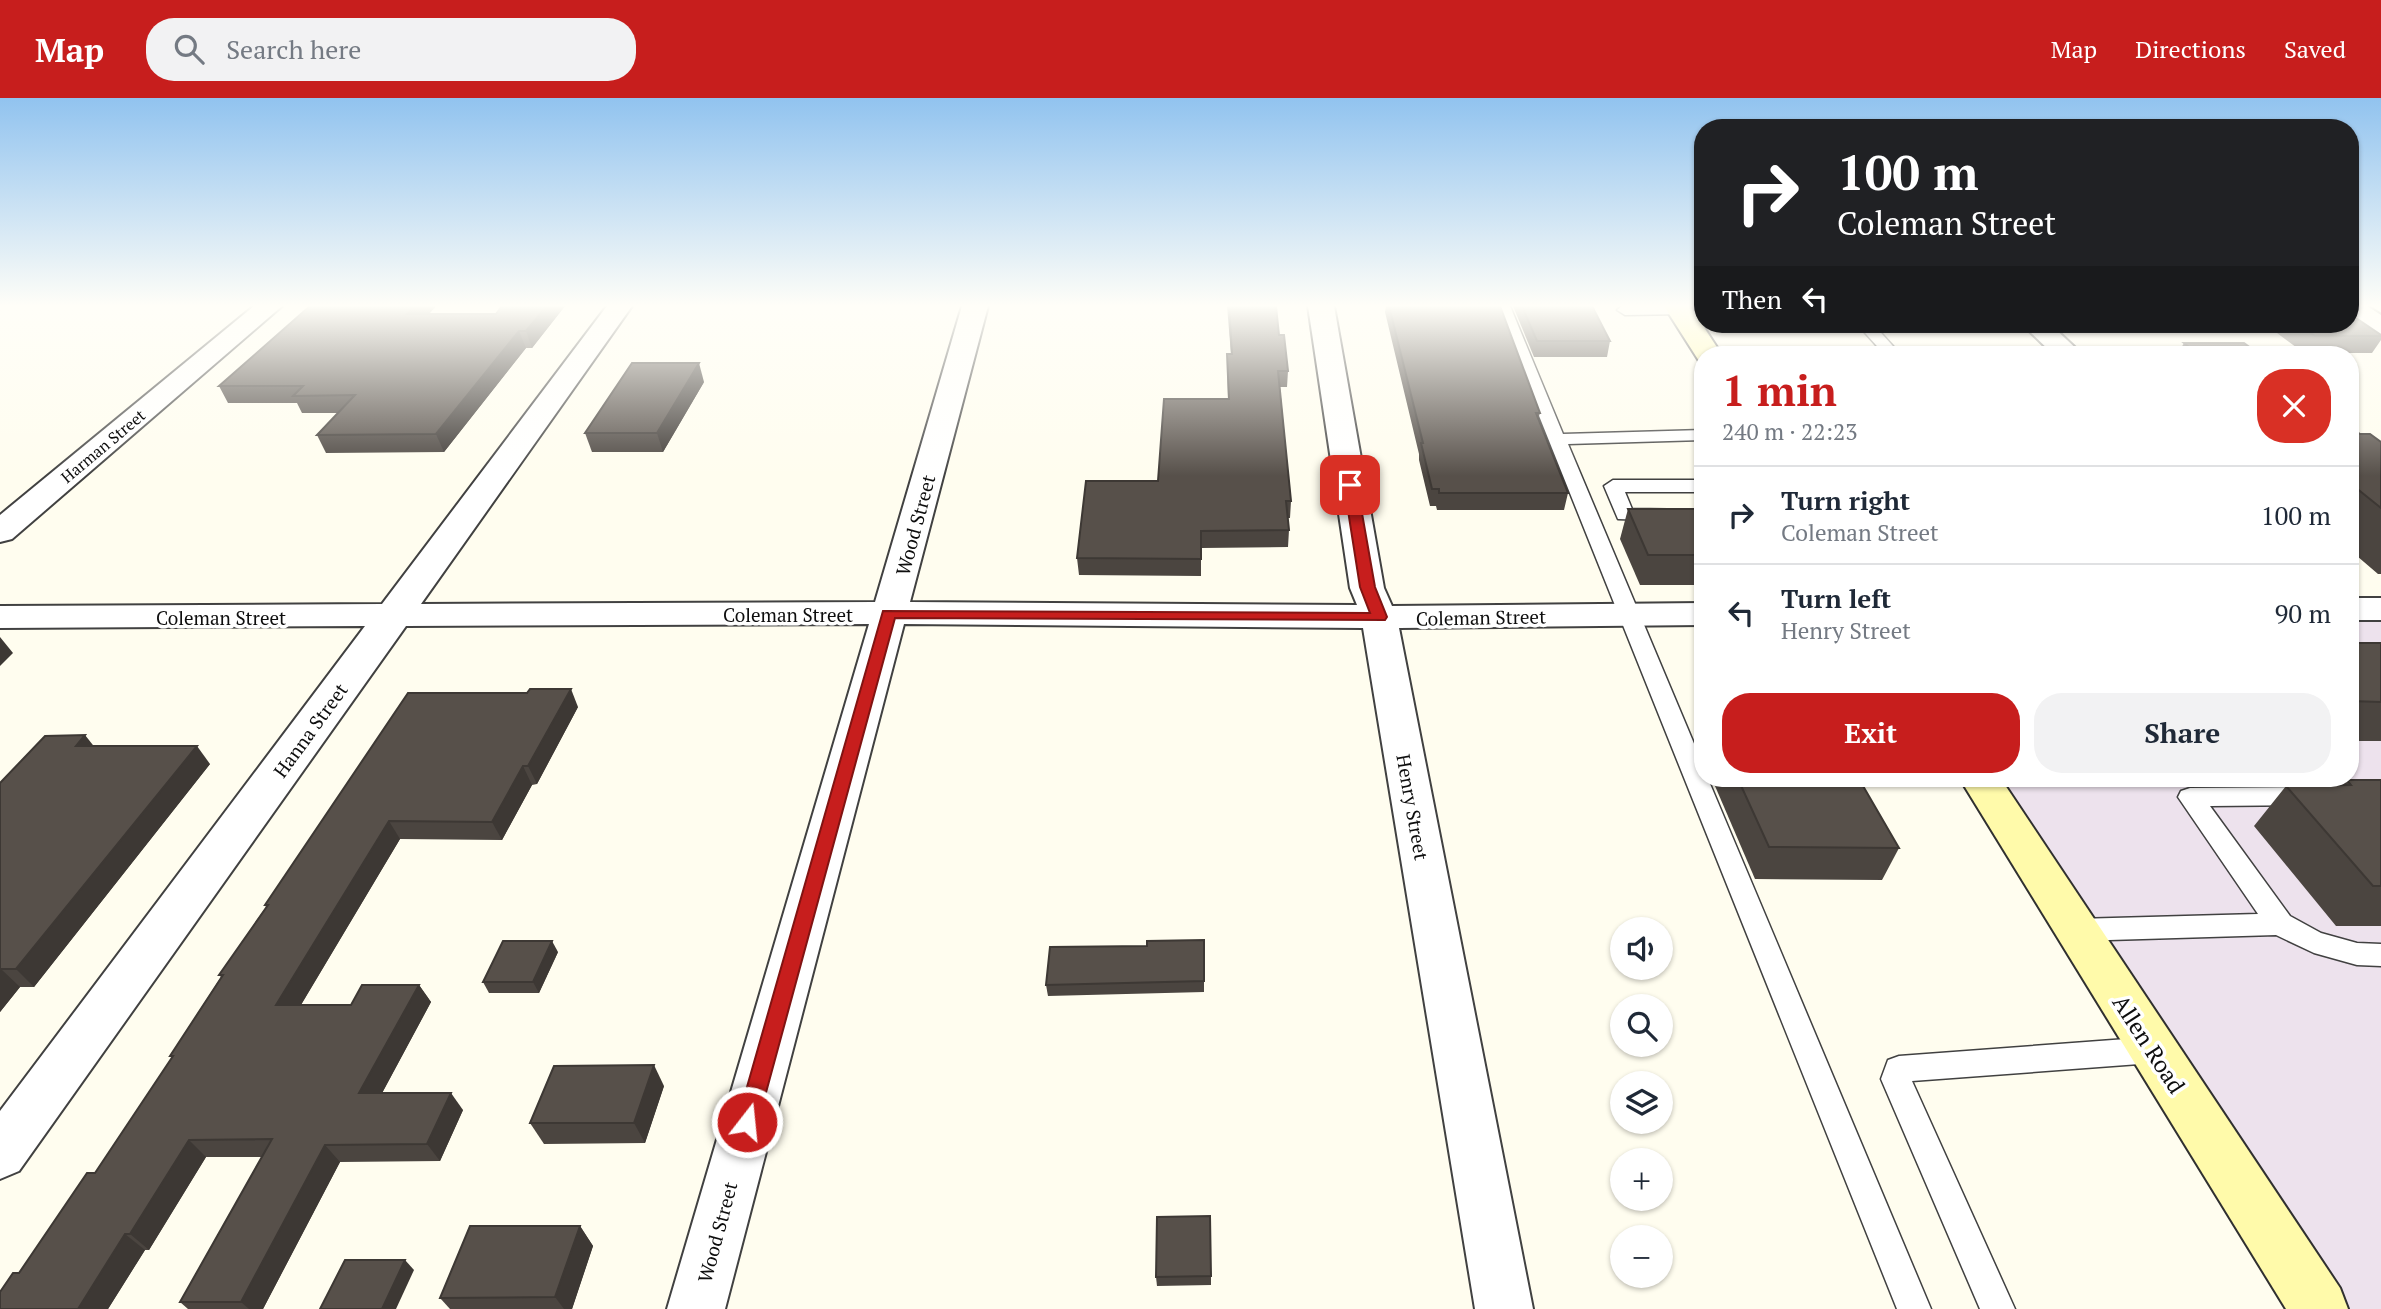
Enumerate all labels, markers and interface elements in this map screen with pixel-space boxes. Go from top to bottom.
search box [146,18,636,81]
text: Map [35,28,104,71]
icon: search [170,30,208,68]
text: Search here [226,32,361,66]
text: Map [2051,33,2097,65]
text: Directions [2135,33,2246,65]
text: Saved [2284,33,2346,65]
text: 100 m [1837,139,1979,204]
icon: right [1722,147,1813,238]
text: Coleman Street [1837,202,2056,244]
icon: left [1796,280,1834,318]
text: Then [1722,282,1782,316]
text: 1 min [1722,362,1837,418]
button: close [2257,369,2331,443]
street label: Harman Street [56,404,150,488]
text: 240 m · 22:23 [1722,416,1857,447]
pin [1320,455,1380,515]
icon: arrive [1331,466,1369,504]
street label: Wood Street [890,472,940,578]
text: Turn right [1781,483,1910,517]
icon: right [1722,496,1760,534]
text: 100 m [2261,498,2331,532]
text: Coleman Street [1781,517,1939,548]
text: Turn left [1781,581,1891,615]
icon: left [1722,594,1760,632]
text: 90 m [2275,596,2331,630]
street label: Coleman Street [723,602,853,627]
street label: Coleman Street [1416,603,1546,631]
street label: Coleman Street [156,605,286,630]
text: Henry Street [1781,615,1911,646]
street label: Hanna Street [267,678,353,782]
button: Exit [1722,693,2020,773]
button: Share [2034,693,2331,773]
street label: Henry Street [1391,752,1435,862]
map controls [1610,917,1673,1288]
button: sound [1610,917,1673,980]
street label: Allen Road [2106,989,2193,1099]
button: search [1610,994,1673,1057]
button: layers [1610,1071,1673,1134]
position arrow [710,1085,784,1159]
button: + [1610,1148,1673,1211]
street label: Wood Street [692,1179,742,1285]
button: − [1610,1225,1673,1288]

